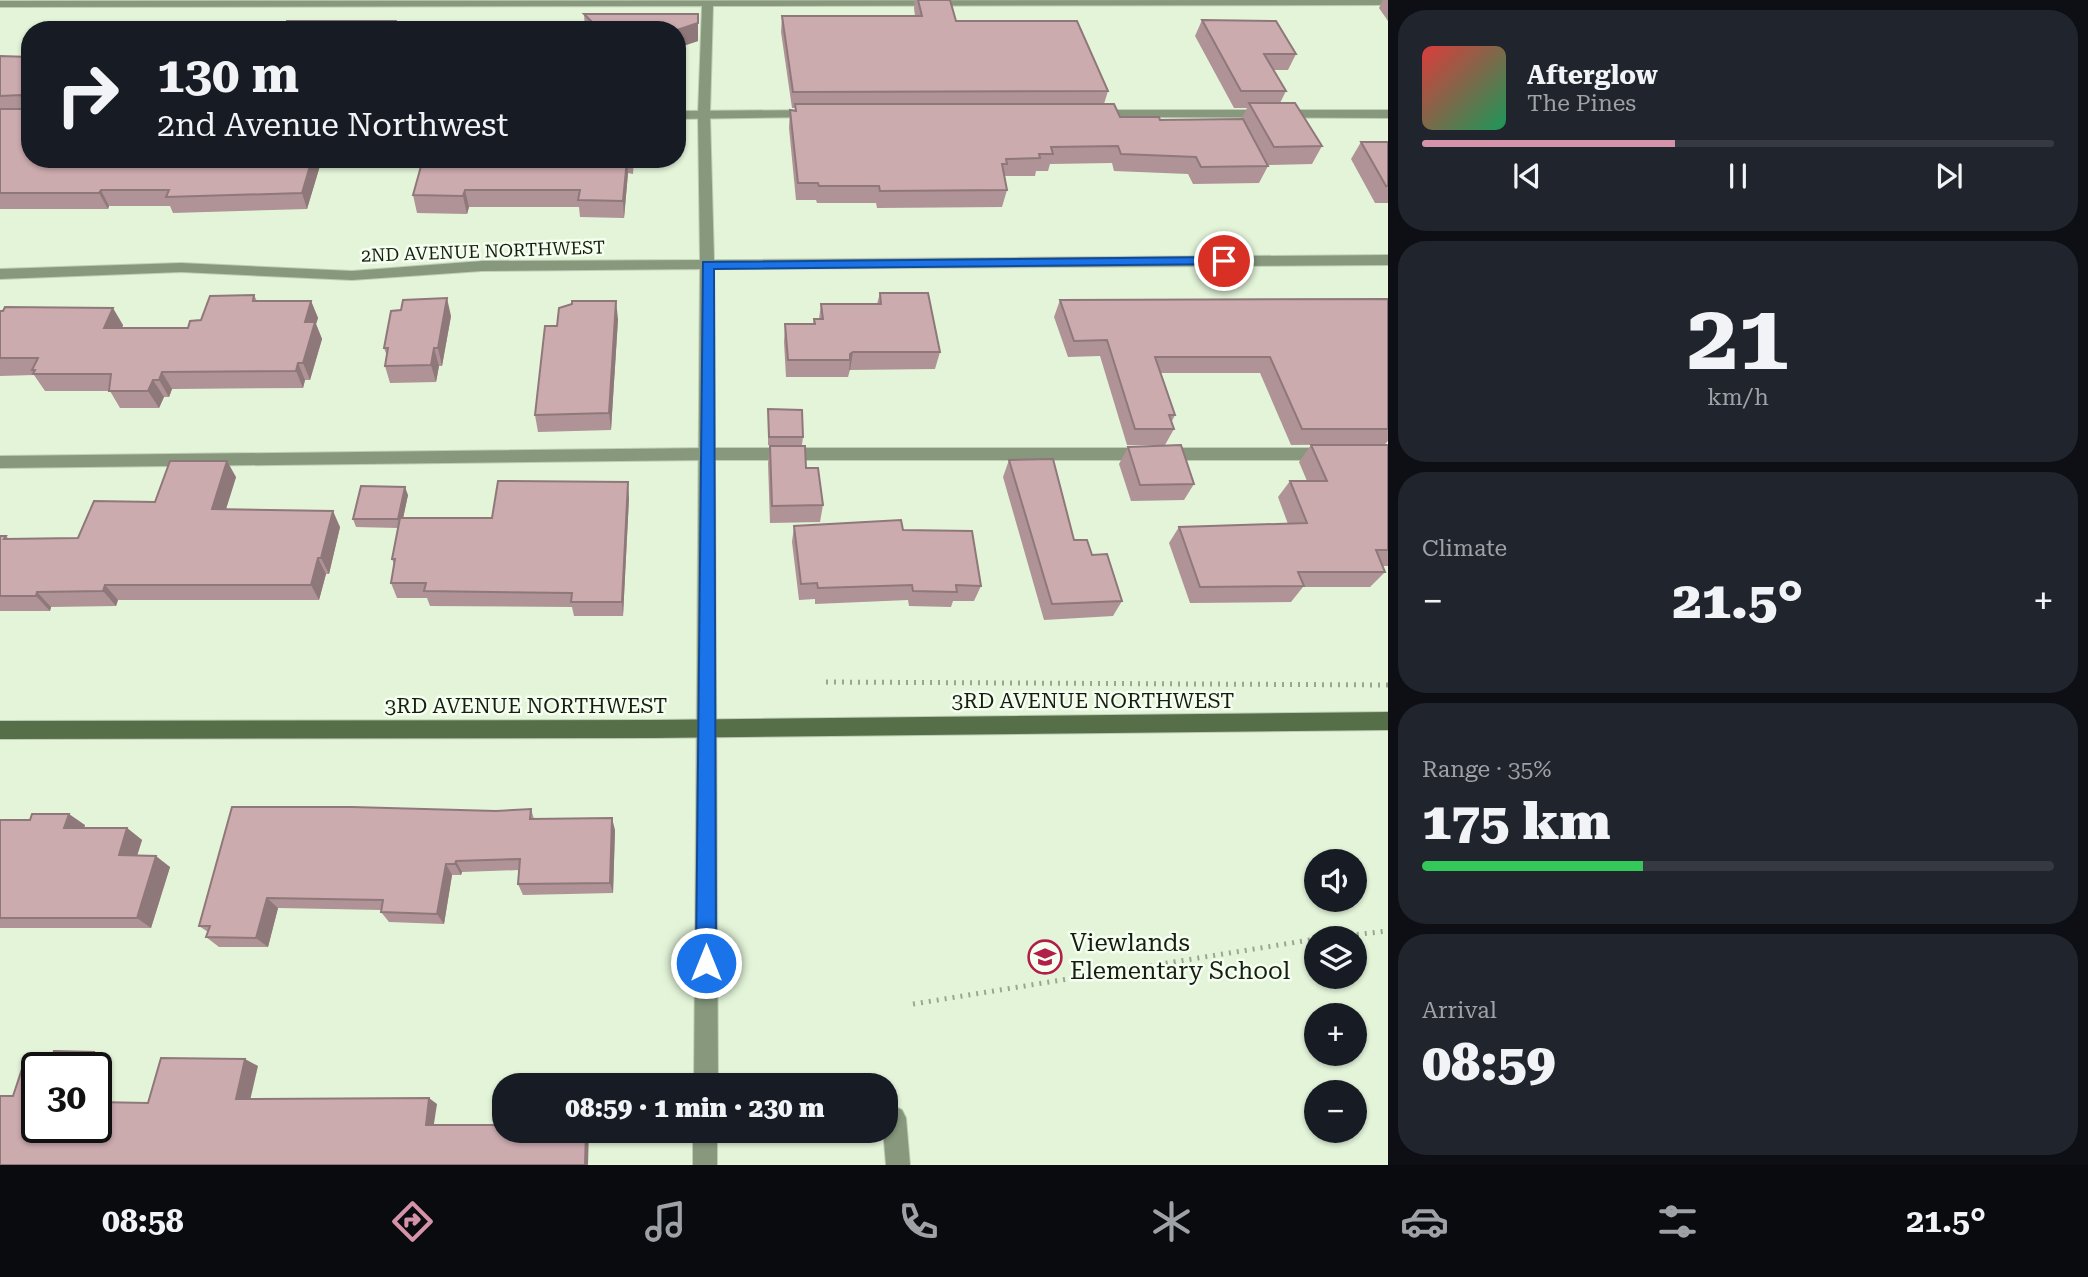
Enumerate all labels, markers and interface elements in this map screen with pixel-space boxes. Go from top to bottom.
text: 130 m [157,47,299,104]
icon: right [42,49,133,140]
text: Afterglow [1527,60,1658,90]
text: The Pines [1527,90,1636,117]
text: 2nd Avenue Northwest [157,106,508,144]
icon: previous [1508,157,1546,195]
icon: pause [1719,157,1757,195]
icon: next [1930,157,1968,195]
pin [1194,231,1254,291]
street label: 2ND AVENUE NORTHWEST [361,236,605,266]
icon: arrive [1205,242,1243,280]
text: 21 [1687,285,1789,391]
text: km/h [1707,384,1769,411]
text: Climate [1422,535,1507,562]
text: 21.5° [1673,570,1803,631]
text: − [1422,579,1443,623]
text: + [2033,579,2054,623]
street label: 3RD AVENUE NORTHWEST [952,689,1234,713]
street label: 3RD AVENUE NORTHWEST [385,694,667,718]
text: Range · 35% [1422,756,1551,783]
text: 175 km [1422,791,1610,852]
map controls [1304,849,1367,1143]
button: sound [1304,849,1367,912]
position arrow [669,926,743,1000]
button: layers [1304,926,1367,989]
place label: Viewlands Elementary School [1070,929,1290,985]
school or university icon: Viewlands Elementary School [1026,938,1064,976]
text: Arrival [1422,997,1497,1024]
button: + [1304,1003,1367,1066]
text: 08:59 [1422,1032,1556,1093]
speed limit sign: 30 [21,1052,112,1143]
button: − [1304,1080,1367,1143]
text: 08:59 · 1 min · 230 m [565,1093,825,1123]
icon: directions [388,1197,437,1246]
icon: music [641,1197,690,1246]
icon: phone [894,1197,943,1246]
icon: climate [1147,1197,1196,1246]
icon: car [1400,1197,1449,1246]
icon: filters [1653,1197,1702,1246]
text: 08:58 [102,1202,184,1240]
text: 21.5° [1906,1202,1986,1240]

